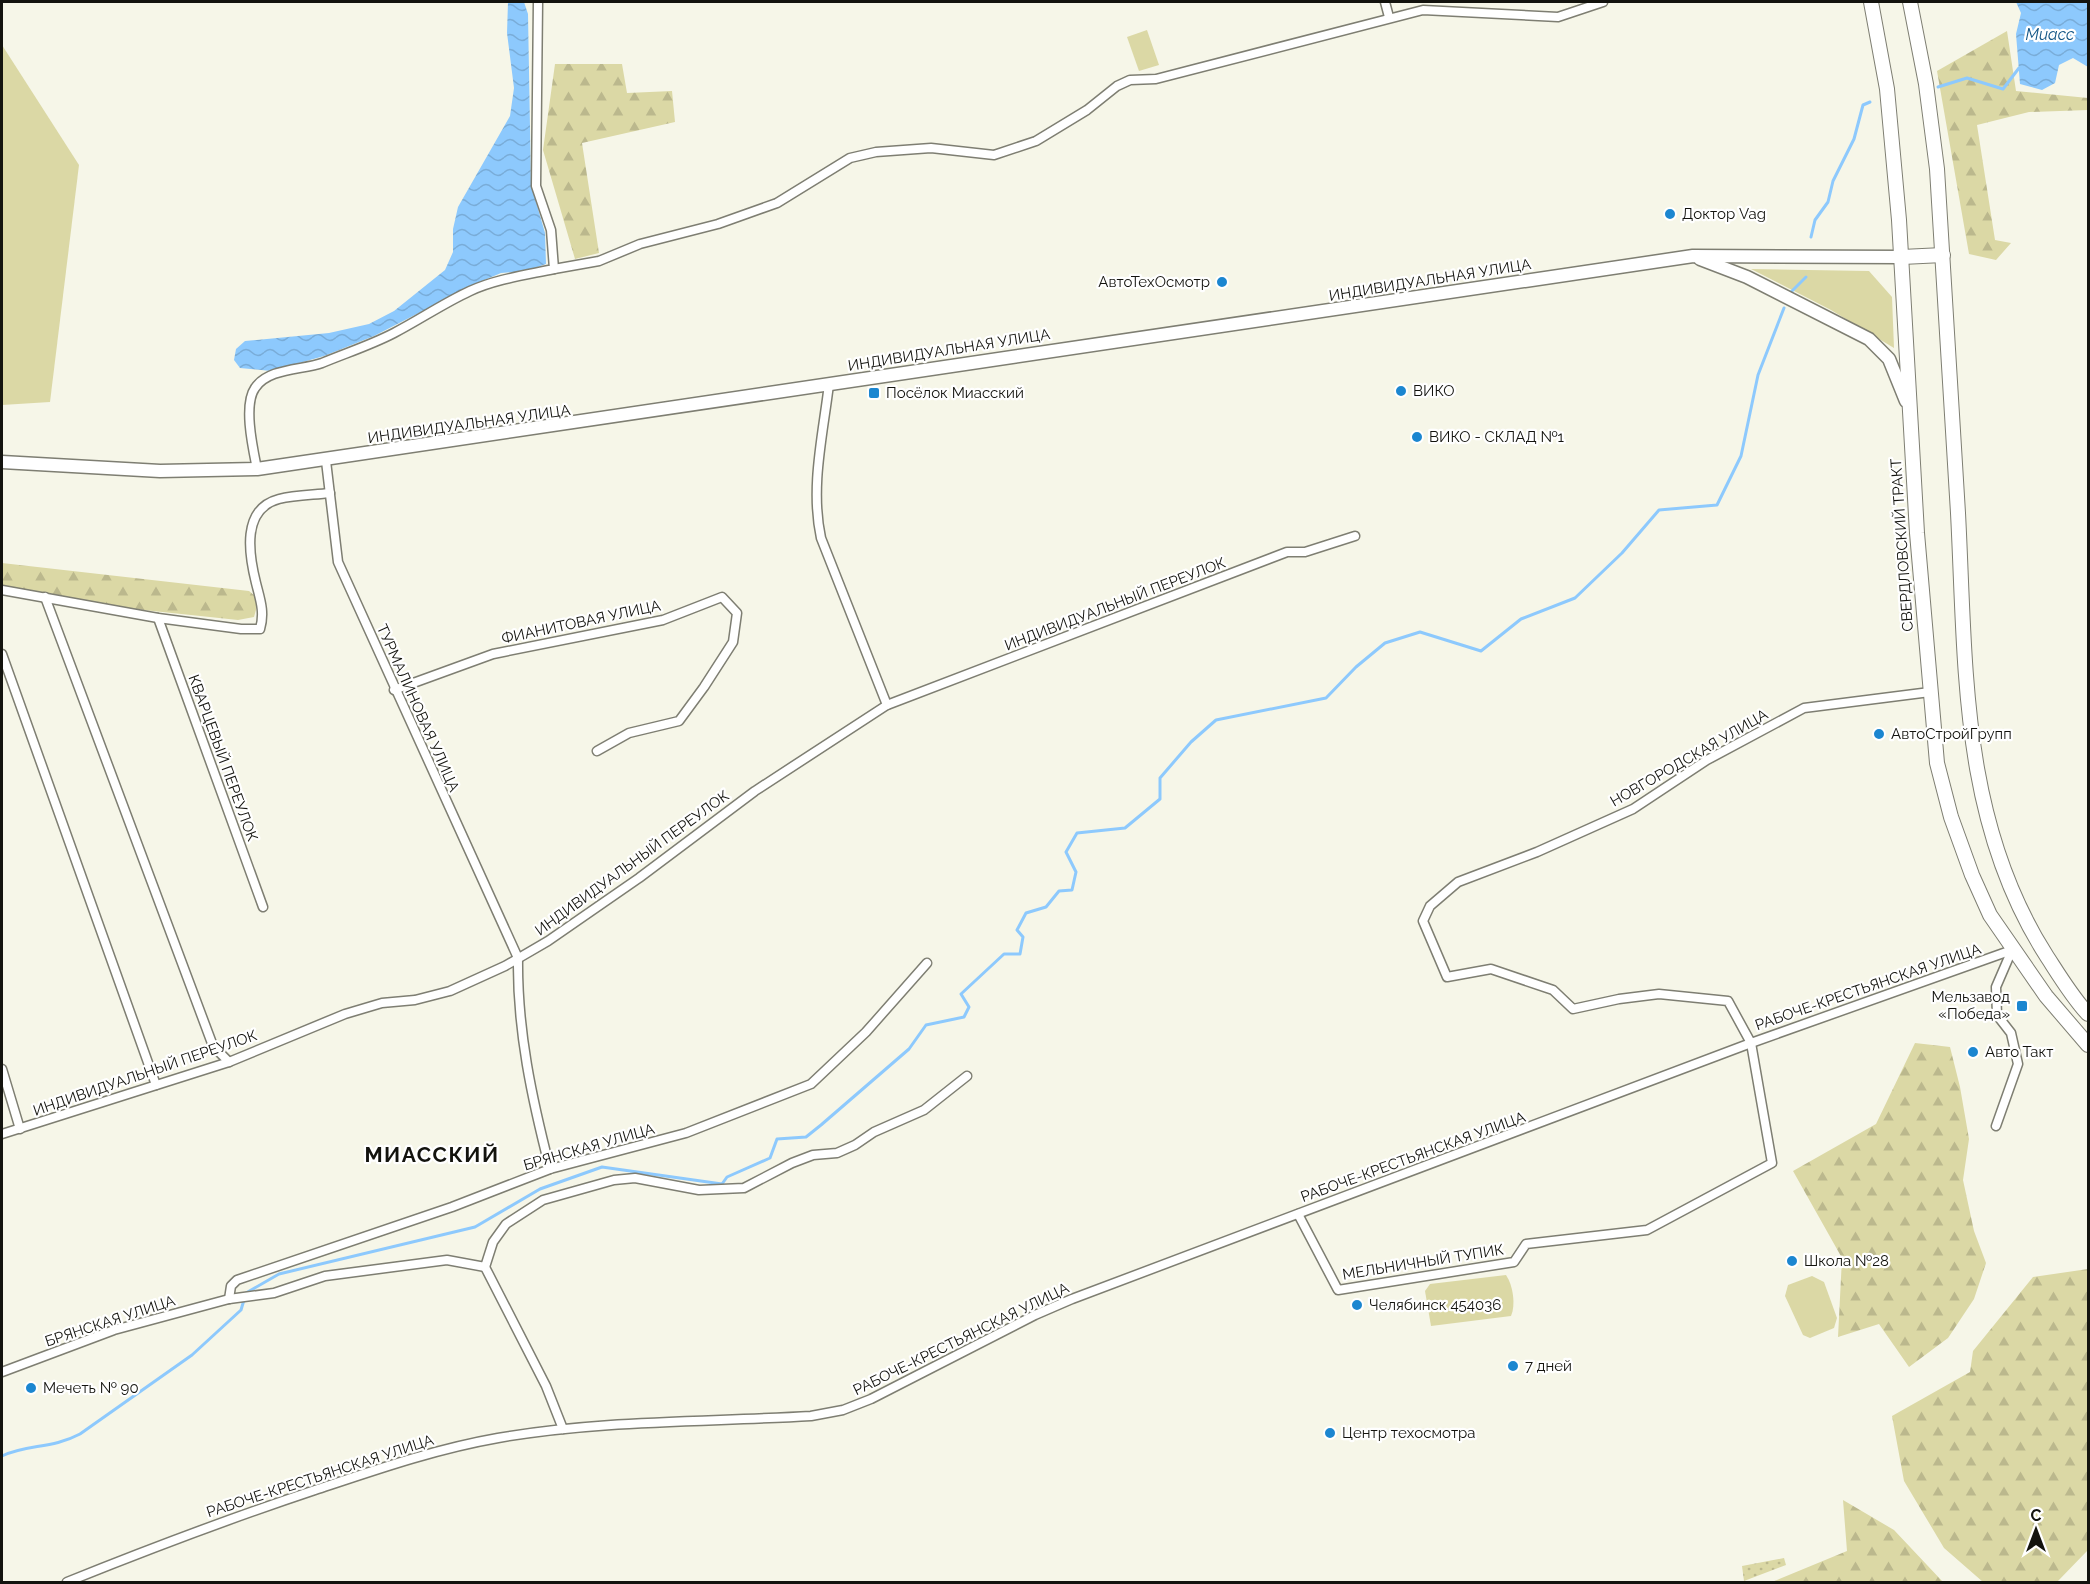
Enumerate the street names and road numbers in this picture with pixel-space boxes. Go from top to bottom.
street label: ИНДИВИДУАЛЬНАЯ УЛИЦА [1328,255,1532,305]
street label: ИНДИВИДУАЛЬНАЯ УЛИЦА [847,325,1051,375]
street label: ИНДИВИДУАЛЬНАЯ УЛИЦА [367,401,571,447]
street label: СВЕРДЛОВСКИЙ ТРАКТ [1887,458,1917,632]
street label: ИНДИВИДУАЛЬНЫЙ ПЕРЕУЛОК [1002,553,1229,655]
street label: ФИАНИТОВАЯ УЛИЦА [500,596,662,648]
street label: ТУРМАЛИНОВАЯ УЛИЦА [373,621,463,795]
street label: КВАРЦЕВЫЙ ПЕРЕУЛОК [184,672,262,844]
street label: НОВГОРОДСКАЯ УЛИЦА [1607,705,1771,811]
street label: ИНДИВИДУАЛЬНЫЙ ПЕРЕУЛОК [531,786,733,939]
street label: РАБОЧЕ-КРЕСТЬЯНСКАЯ УЛИЦА [1753,940,1983,1034]
street label: ИНДИВИДУАЛЬНЫЙ ПЕРЕУЛОК [31,1026,260,1120]
street label: РАБОЧЕ-КРЕСТЬЯНСКАЯ УЛИЦА [1298,1108,1528,1206]
street label: БРЯНСКАЯ УЛИЦА [521,1120,657,1174]
street label: МЕЛЬНИЧНЫЙ ТУПИК [1341,1240,1505,1284]
street label: РАБОЧЕ-КРЕСТЬЯНСКАЯ УЛИЦА [850,1279,1072,1399]
street label: БРЯНСКАЯ УЛИЦА [43,1291,177,1351]
street label: РАБОЧЕ-КРЕСТЬЯНСКАЯ УЛИЦА [204,1431,436,1521]

